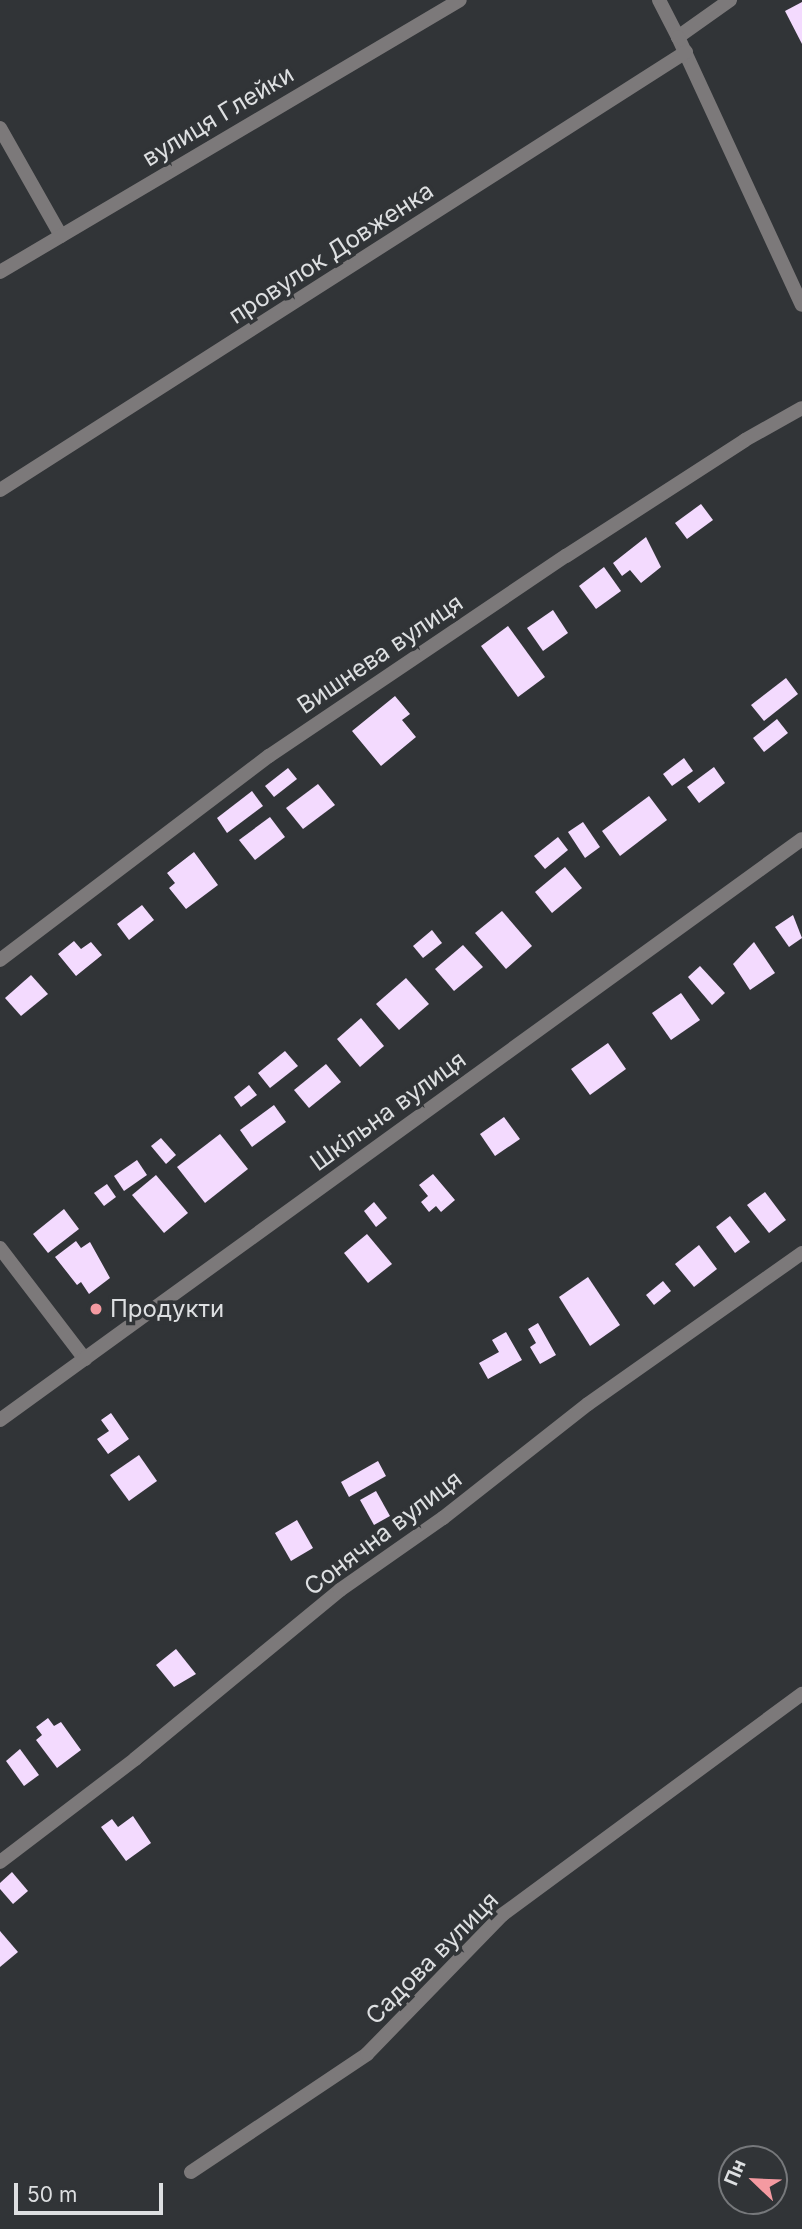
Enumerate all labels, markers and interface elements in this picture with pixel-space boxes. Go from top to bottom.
street label: вулиця Глейки [137,60,299,172]
street label: провулок Довженка [223,176,439,330]
street label: Вишнева вулиця [292,588,468,720]
street label: Шкільна вулиця [305,1045,471,1177]
place label: Продукти [110,1295,224,1323]
marker: Продукти [88,1301,104,1317]
street label: Сонячна вулиця [299,1465,467,1601]
street label: Садова вулиця [360,1886,504,2030]
north arrow [718,2145,788,2215]
text: Пн [719,2156,751,2189]
scale bar [18,2170,166,2214]
text: 50 m [27,2182,77,2207]

